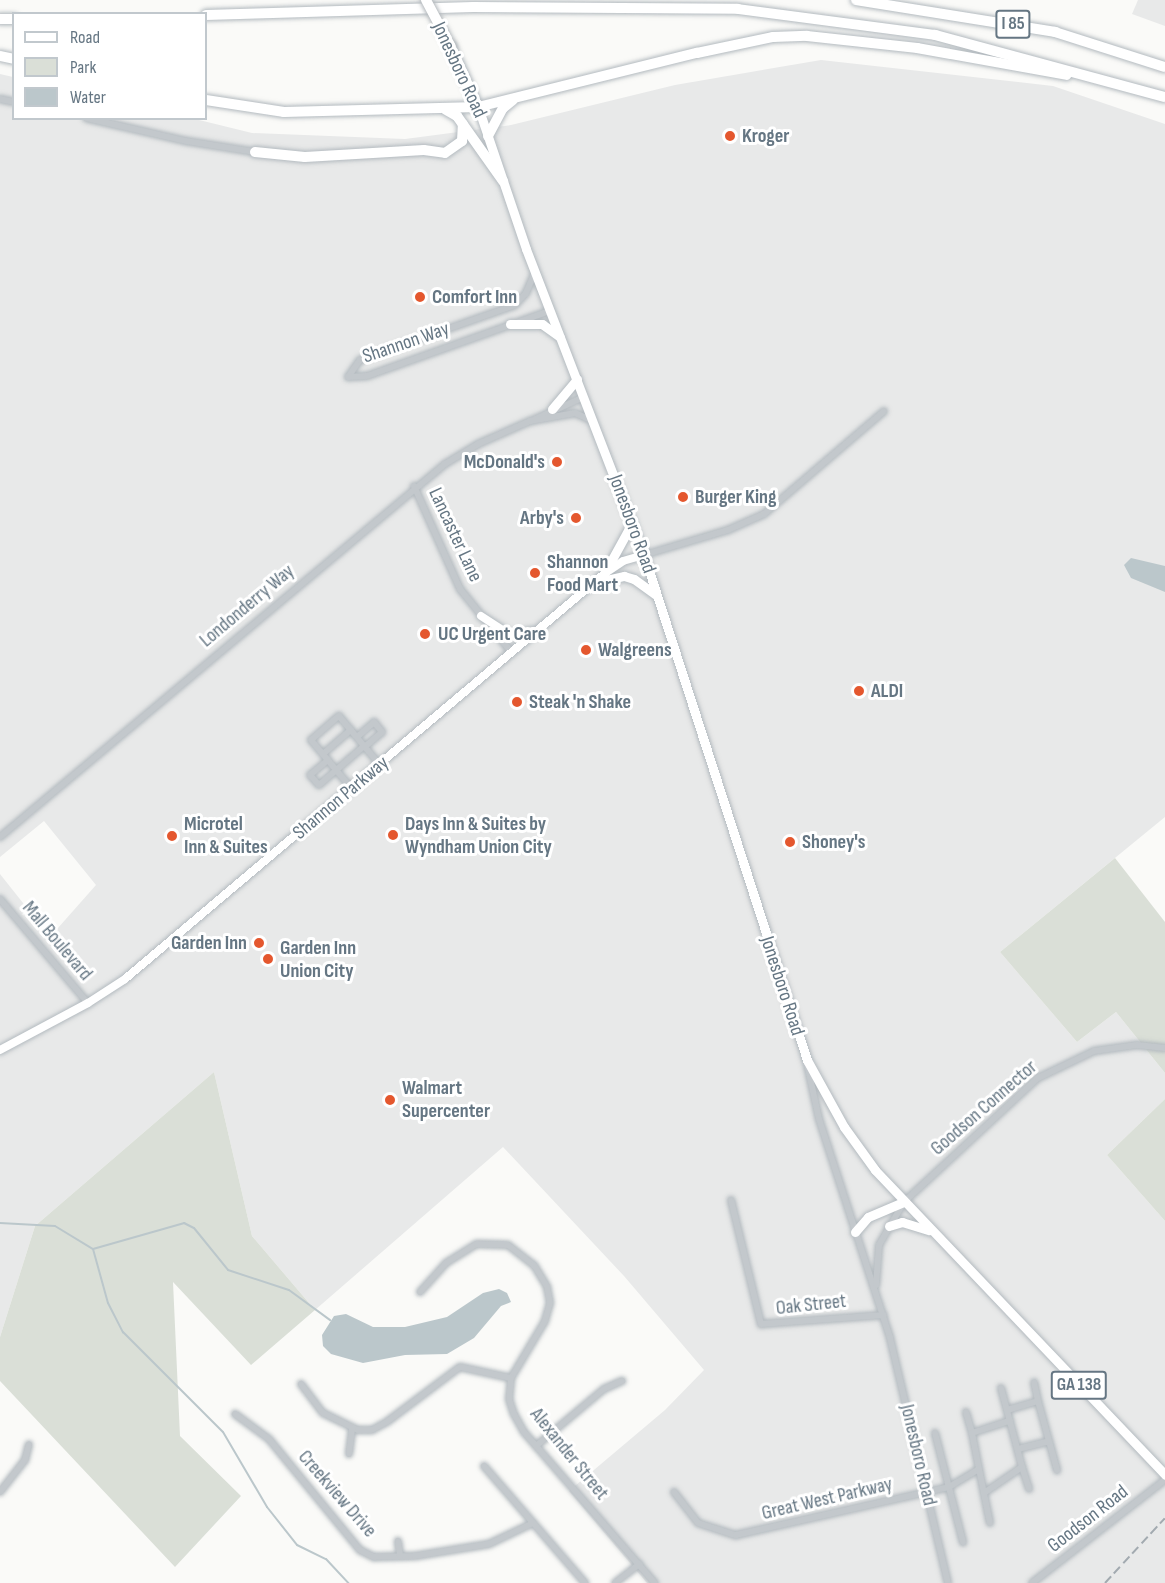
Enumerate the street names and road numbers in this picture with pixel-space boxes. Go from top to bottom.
road number: I 85 [995,9,1031,39]
street label: Jonesboro Road [426,18,492,122]
street label: Shannon Way [360,317,452,369]
street label: Jonesboro Road [603,472,661,576]
street label: Lancaster Lane [423,484,487,586]
street label: Londonderry Way [195,560,299,652]
street label: Shannon Parkway [288,751,394,845]
street label: Mall Boulevard [17,896,97,986]
street label: Jonesboro Road [755,933,809,1039]
street label: Goodson Connector [926,1055,1042,1161]
street label: Oak Street [775,1289,847,1321]
road number: GA 138 [1050,1370,1108,1400]
street label: Jonesboro Road [895,1402,941,1508]
street label: Alexander Street [525,1403,613,1505]
street label: Creekview Drive [293,1446,381,1542]
street label: Great West Parkway [759,1472,895,1526]
street label: Goodson Road [1043,1480,1133,1558]

